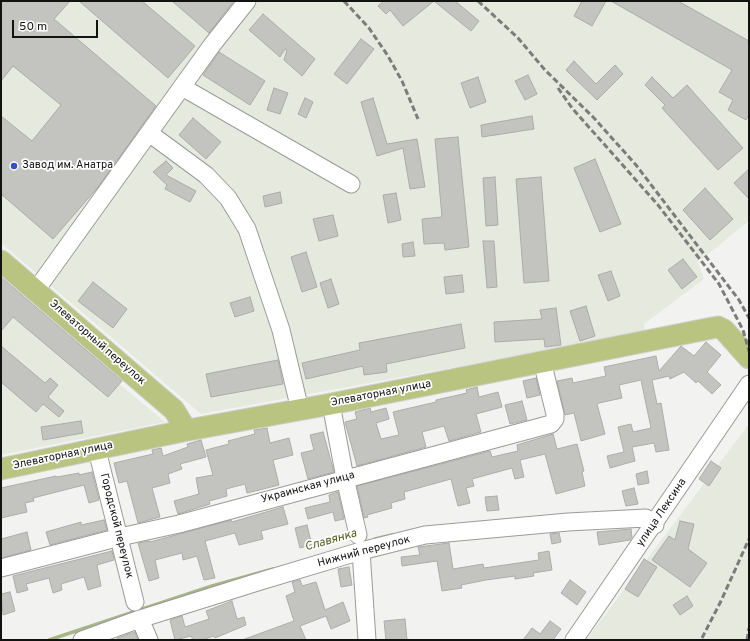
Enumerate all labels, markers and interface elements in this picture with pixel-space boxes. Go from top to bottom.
scale bar [14,12,100,38]
text: 50 m [19,19,47,35]
place label: Завод им. Анатра [22,159,113,173]
marker: Завод им. Анатра [9,161,19,171]
street label: Элеваторный переулок [46,298,148,388]
street label: Элеваторная улица [330,378,432,410]
street label: Элеваторная улица [12,439,114,473]
street label: Украинская улица [260,469,356,507]
street label: Городской переулок [97,472,135,580]
street label: улица Лексина [634,476,690,550]
water label: Славянка [303,527,359,555]
street label: Нижний переулок [316,533,412,571]

